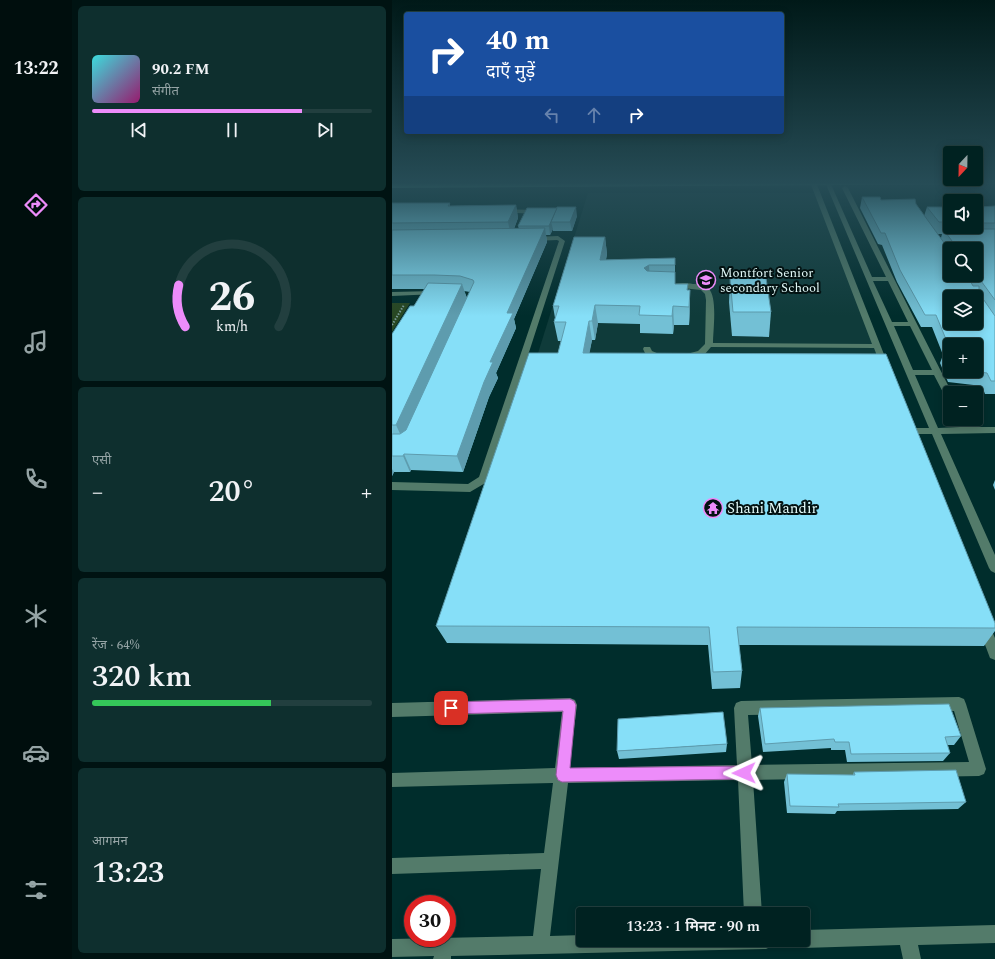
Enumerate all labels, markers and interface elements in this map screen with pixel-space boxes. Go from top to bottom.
text: 40 m [486,19,550,62]
icon: right [420,28,472,80]
text: 13:22 [13,55,59,82]
text: 90.2 FM [152,58,209,81]
text: दाएँ मुड़ें [486,58,535,85]
text: संगीत [152,81,179,101]
icon: left [541,104,563,126]
icon: ahead [583,104,605,126]
icon: right [625,104,647,126]
icon: previous [128,119,150,141]
icon: pause [221,119,243,141]
icon: next [314,119,336,141]
north arrow [943,146,983,186]
map controls [943,146,983,426]
icon: directions [22,191,50,219]
button: sound [943,194,983,234]
button: search [943,242,983,282]
place label: Montfort Senior secondary School [720,263,820,298]
text: 26 [209,266,255,329]
school or university icon: Montfort Senior secondary School [695,269,717,291]
button: layers [943,290,983,330]
text: km/h [216,315,248,337]
icon: music [22,328,50,356]
button: + [943,338,983,378]
button: − [943,386,983,426]
text: एसी [92,450,111,470]
icon: phone [22,465,50,493]
text: 20° [208,469,256,515]
text: − [92,476,103,509]
text: + [361,476,372,509]
temple icon: Shani Mandir [702,497,724,519]
place label: Shani Mandir [727,497,818,520]
icon: climate [22,602,50,630]
text: रेंज · 64% [92,635,139,655]
text: 320 km [92,654,192,700]
pin [434,691,468,725]
icon: arrive [440,697,462,719]
icon: car [22,739,50,767]
position arrow [723,752,765,794]
text: आगमन [92,831,128,851]
text: 13:23 [92,850,164,896]
icon: filters [22,876,50,904]
speed limit sign: 30 [404,895,456,947]
text: 13:23 · 1 मिनट · 90 m [626,915,760,938]

